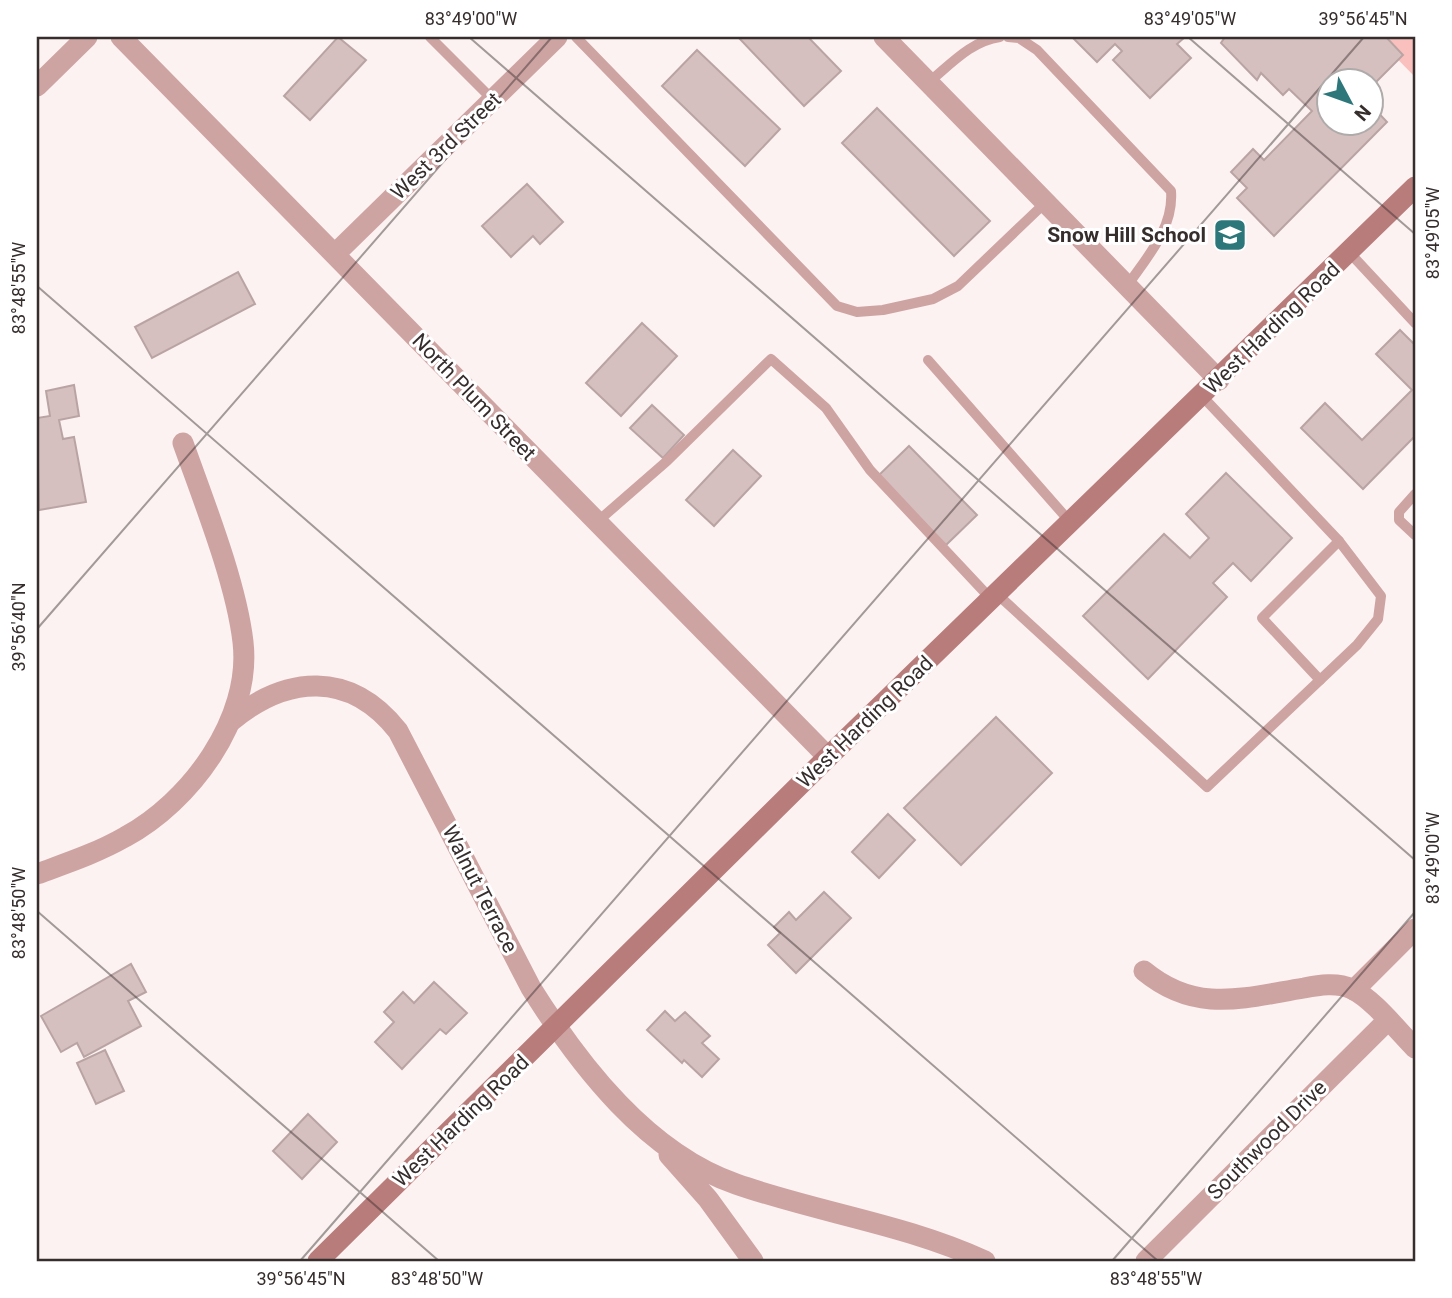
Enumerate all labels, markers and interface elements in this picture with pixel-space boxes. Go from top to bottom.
text: 83°49'00"W [425,8,517,29]
text: 83°49'05"W [1144,8,1236,29]
text: 39°56'45"N [1318,8,1408,29]
north arrow [1316,66,1386,136]
street label: West 3rd Street [386,87,506,204]
text: N [1349,100,1376,125]
text: 83°49'05"W [1422,187,1443,279]
school or university icon: Snow Hill School [1211,216,1249,254]
place label: Snow Hill School [1047,223,1206,247]
text: 83°48'55"W [8,242,29,334]
street label: West Harding Road [1199,257,1345,399]
street label: North Plum Street [407,329,541,466]
text: 39°56'40"N [8,582,29,672]
street label: West Harding Road [792,651,938,793]
text: 83°49'00"W [1422,812,1443,904]
street label: Walnut Terrace [438,821,522,957]
text: 83°48'50"W [8,867,29,959]
street label: West Harding Road [388,1050,534,1192]
street label: Southwood Drive [1202,1075,1332,1205]
text: 39°56'45"N [256,1268,346,1289]
text: 83°48'50"W [391,1268,483,1289]
text: 83°48'55"W [1110,1268,1202,1289]

